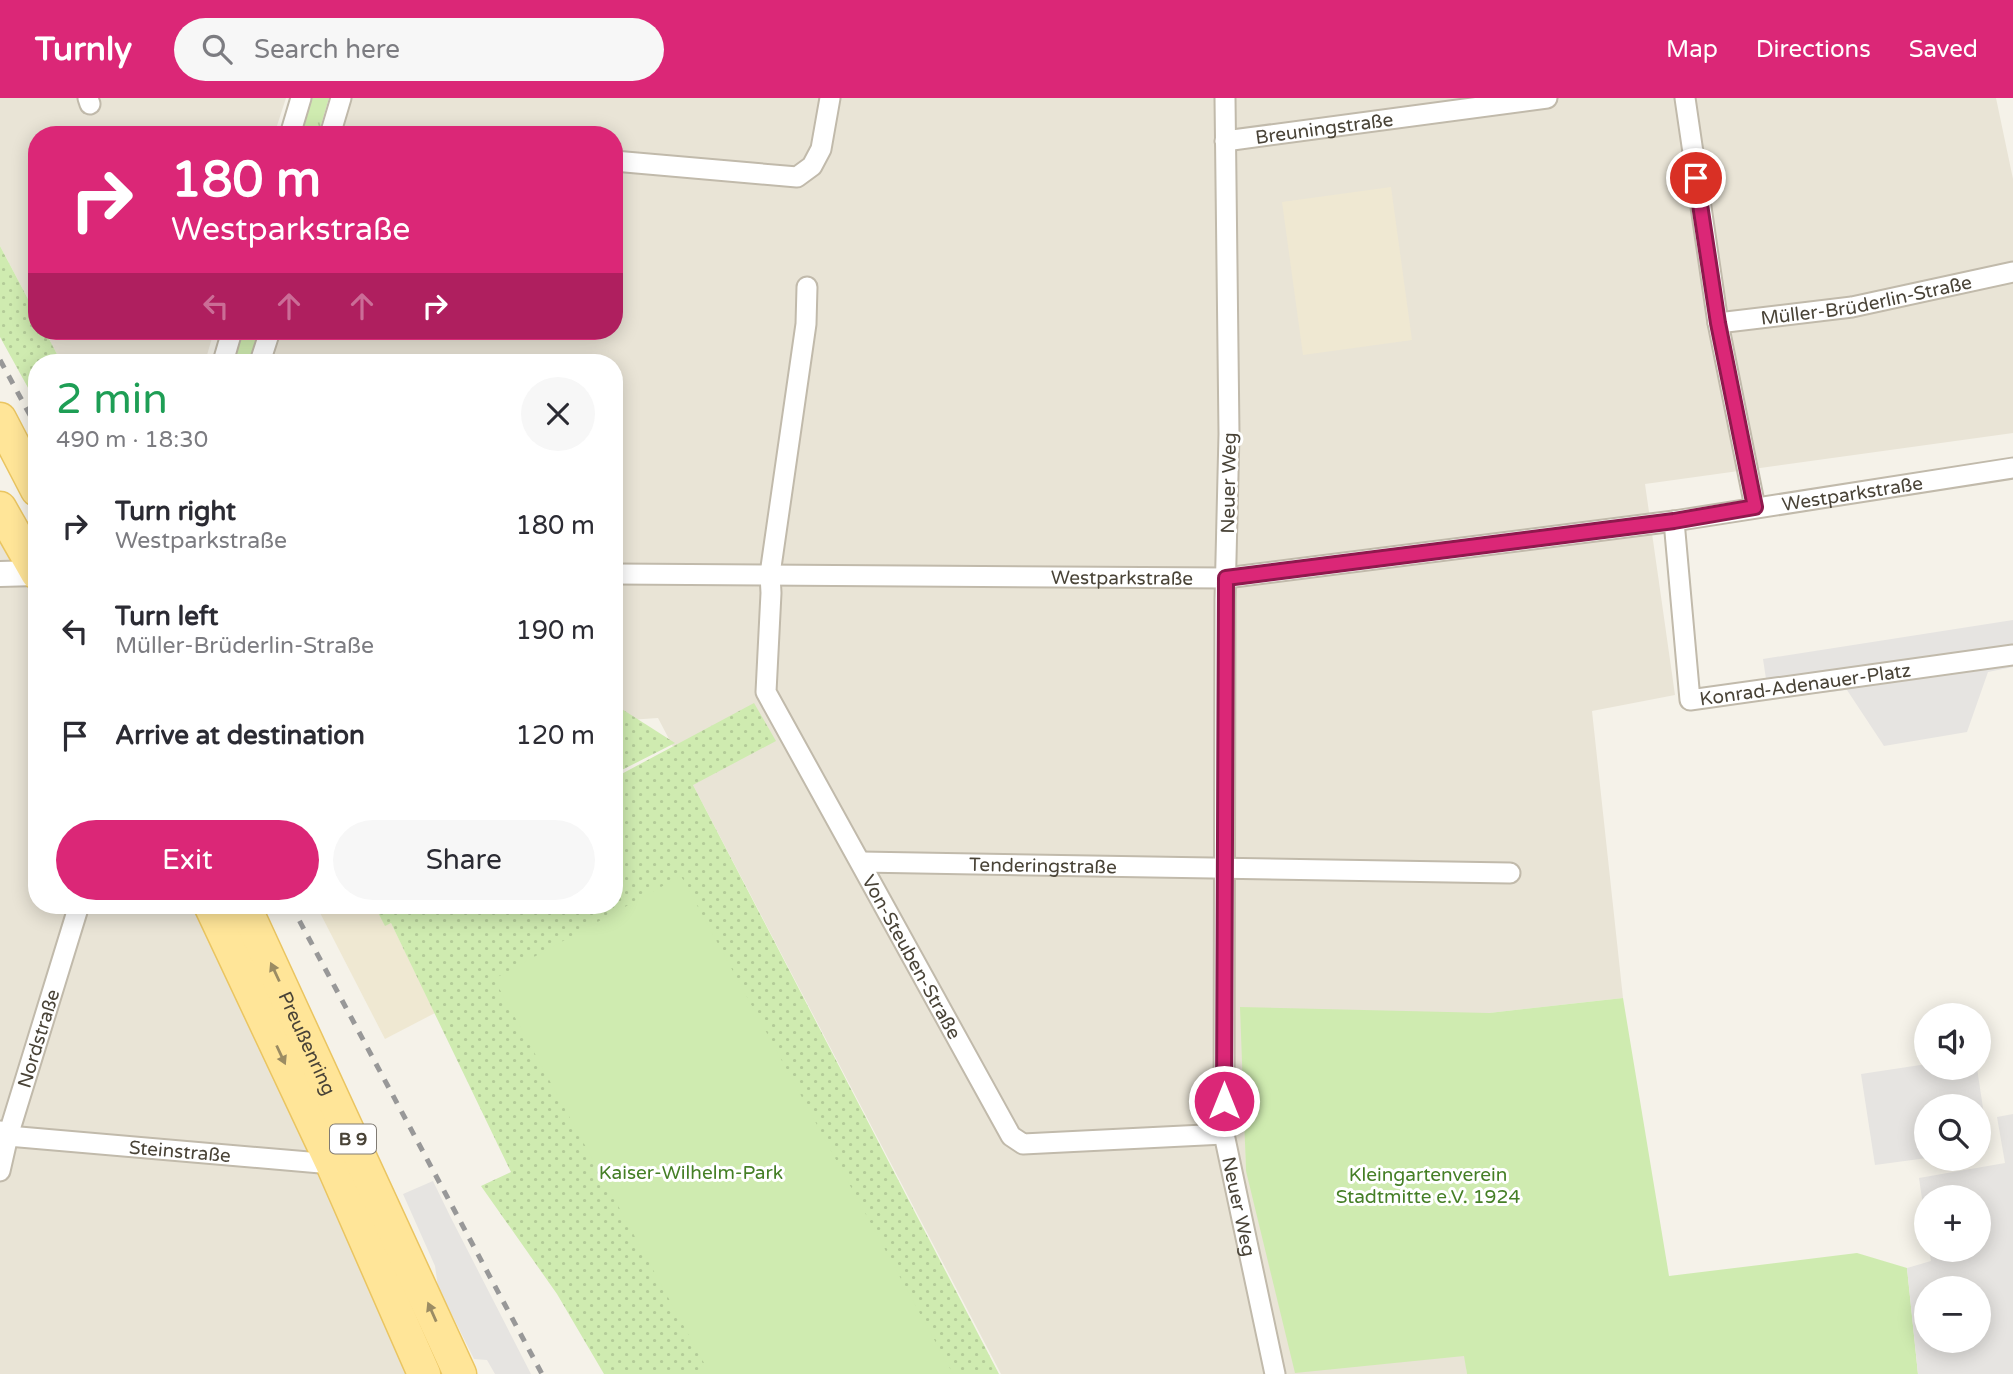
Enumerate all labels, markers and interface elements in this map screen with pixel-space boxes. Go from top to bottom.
search box [174,18,664,81]
text: Turnly [35,30,132,69]
icon: search [198,30,236,68]
text: Search here [254,34,400,65]
text: Map [1666,35,1718,64]
text: Directions [1756,35,1871,64]
text: Saved [1909,35,1978,64]
street label: Breuningstraße [1254,109,1395,149]
pin [1666,148,1726,208]
text: 180 m [171,151,321,210]
icon: right [56,154,147,245]
icon: arrive [1677,159,1715,197]
text: Westparkstraße [171,211,410,249]
street label: Müller-Brüderlin-Straße [1759,271,1974,330]
icon: left [197,287,235,325]
icon: ahead [270,287,308,325]
icon: ahead [343,287,381,325]
icon: right [416,287,454,325]
text: 2 min [56,374,168,425]
button: close [521,377,595,451]
text: 490 m · 18:30 [56,426,208,454]
street label: Neuer Weg [1217,432,1241,534]
street label: Westparkstraße [1780,472,1924,516]
text: Turn right [115,496,236,527]
icon: right [56,507,94,545]
text: 180 m [515,510,595,541]
text: Westparkstraße [115,527,287,555]
street label: Westparkstraße [1051,567,1193,590]
text: Turn left [115,601,218,632]
icon: left [56,612,94,650]
text: 190 m [515,615,595,646]
text: Müller-Brüderlin-Straße [115,632,374,660]
street label: Konrad-Adenauer-Platz [1698,659,1912,711]
icon: arrive [56,717,94,755]
text: Arrive at destination [115,720,365,751]
text: 120 m [515,720,595,751]
button: Exit [56,820,319,900]
button: Share [333,820,595,900]
street label: Tenderingstraße [969,854,1117,878]
street label: Von-Steuben-Straße [857,871,965,1043]
one-way arrow [269,962,281,982]
street label: Nordstraße [13,987,64,1091]
street label: Preußenring [273,988,340,1099]
map controls [1914,1003,1991,1353]
button: sound [1914,1003,1991,1080]
one-way arrow [275,1045,286,1065]
position arrow [1187,1064,1261,1138]
button: search [1914,1094,1991,1171]
road number: B 9 [330,1124,376,1154]
street label: Steinstraße [128,1136,232,1167]
street label: Neuer Weg [1217,1155,1260,1258]
park label: Kaiser-Wilhelm-Park [599,1162,783,1184]
park label: Kleingartenverein Stadtmitte e.V. 1924 [1336,1164,1520,1208]
button: + [1914,1185,1991,1262]
button: − [1914,1276,1991,1353]
one-way arrow [426,1302,438,1322]

